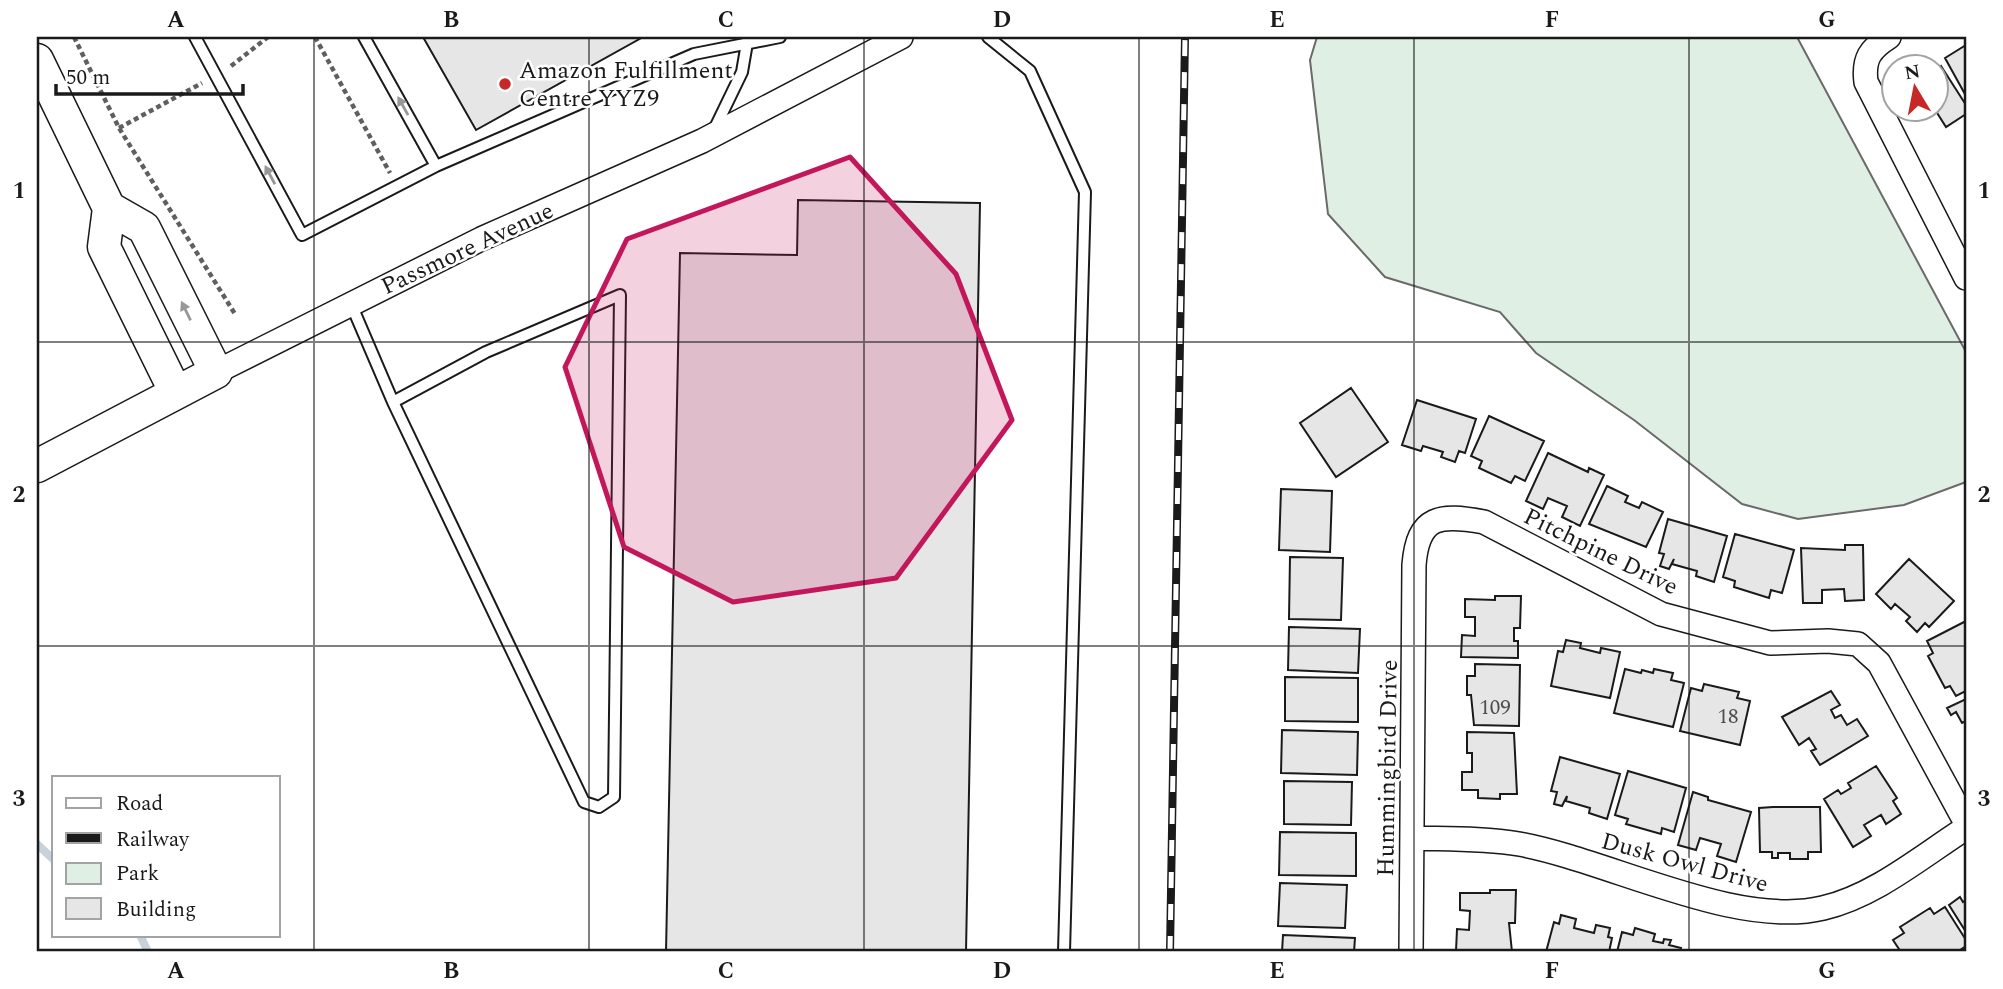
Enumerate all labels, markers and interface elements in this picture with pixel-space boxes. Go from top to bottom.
text: A [167,3,185,38]
text: B [443,3,459,38]
text: C [718,3,734,38]
text: D [993,3,1011,38]
text: E [1269,3,1285,38]
text: F [1545,3,1559,38]
text: G [1818,3,1836,38]
scale bar [56,52,243,96]
north arrow [1881,52,1951,122]
place label: Amazon Fulfillment Centre YYZ9 [519,53,733,117]
text: N [1902,57,1922,88]
text: 50 m [66,62,110,94]
marker: Amazon Fulfillment Centre YYZ9 [497,76,513,92]
one-way arrow [397,97,409,116]
one-way arrow [264,165,276,185]
text: 1 [13,174,25,209]
text: 1 [1978,174,1990,209]
street label: Passmore Avenue [375,193,560,305]
one-way arrow [180,301,191,321]
text: 2 [13,478,26,513]
text: 2 [1978,478,1991,513]
street label: Pitchpine Drive [1517,499,1684,605]
street label: Hummingbird Drive [1368,659,1408,877]
house number: 109 [1479,692,1511,724]
house number: 18 [1718,701,1739,733]
legend [52,776,280,936]
text: 3 [13,782,26,817]
text: 3 [1978,782,1991,817]
text: Road [116,788,163,820]
street label: Dusk Owl Drive [1597,823,1772,903]
text: Railway [116,824,190,856]
text: Park [116,858,160,890]
text: Building [116,894,196,926]
text: A [167,954,185,989]
text: B [443,954,459,989]
text: C [718,954,734,989]
text: D [993,954,1011,989]
text: E [1269,954,1285,989]
text: F [1545,954,1559,989]
text: G [1818,954,1836,989]

